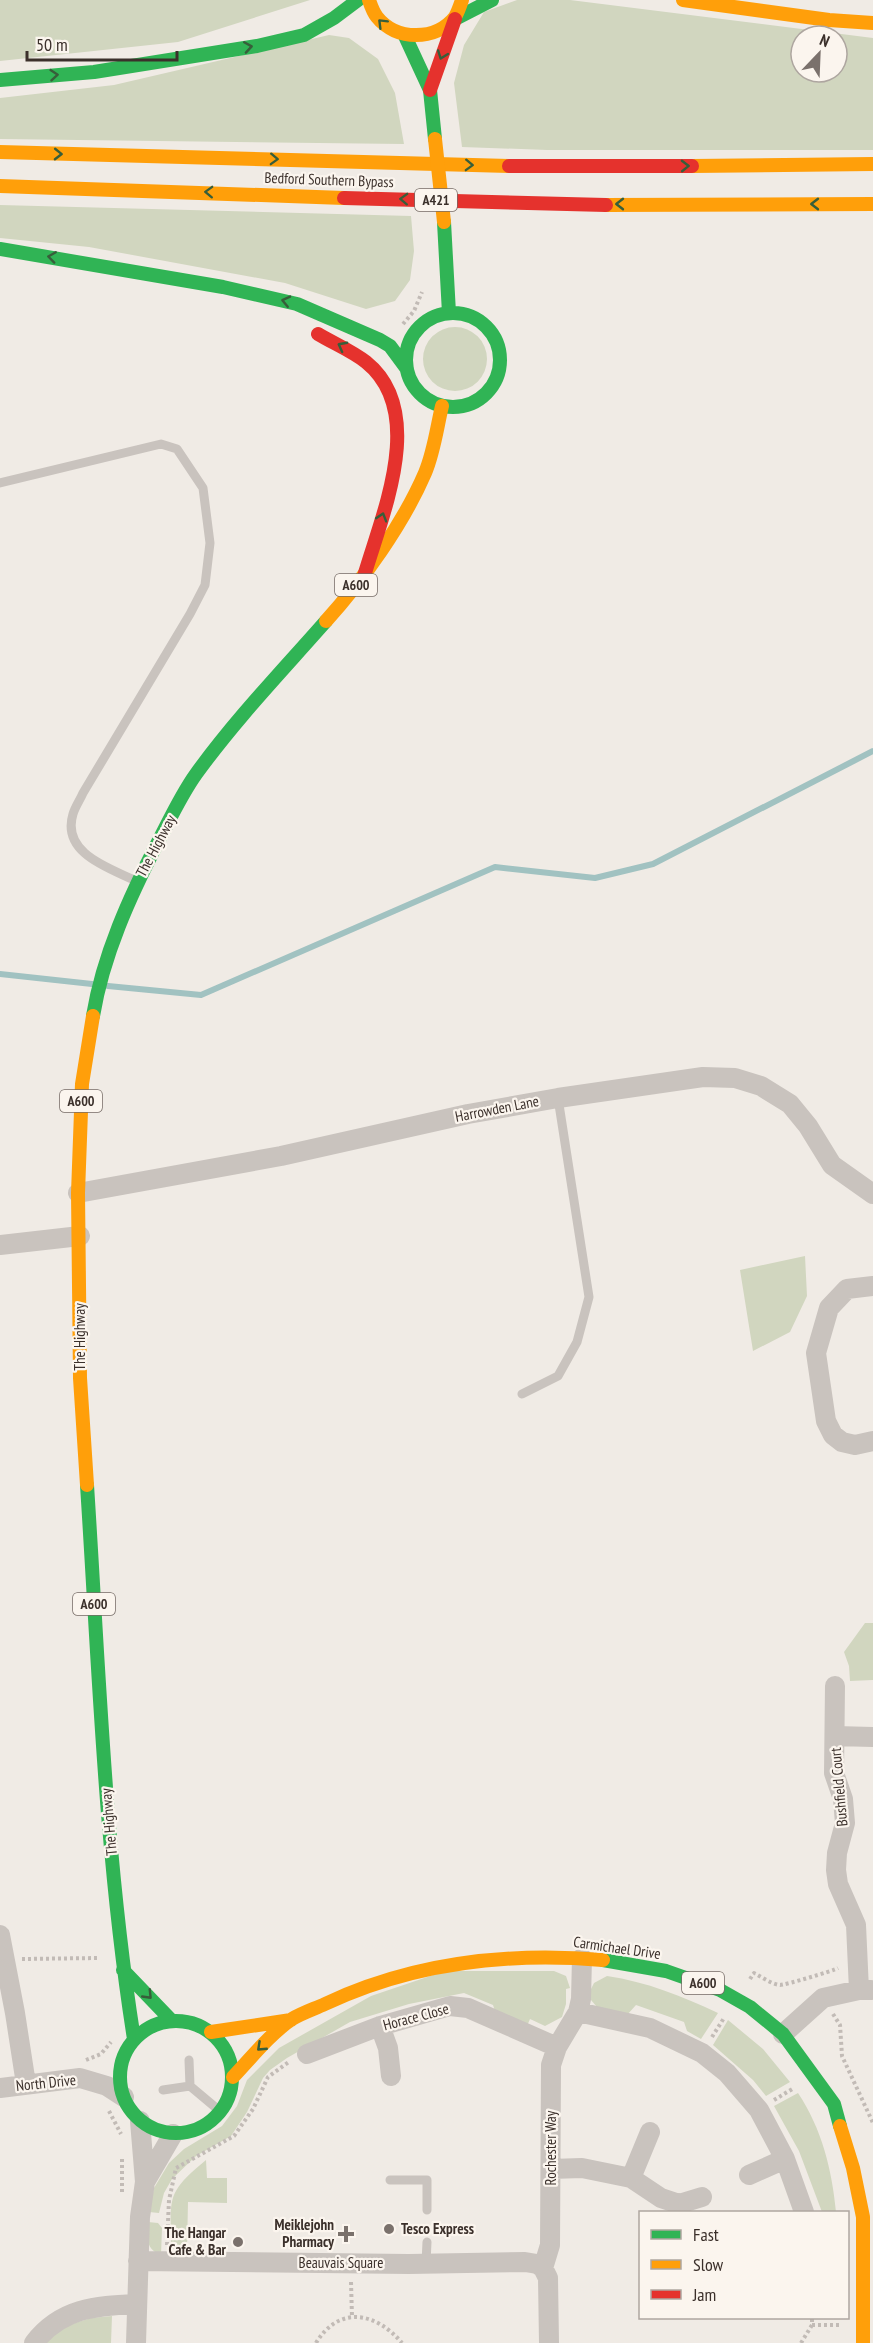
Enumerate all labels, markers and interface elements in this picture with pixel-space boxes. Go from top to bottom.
one-way arrow [378,19,389,29]
scale bar [27,24,177,62]
north arrow [789,24,849,84]
text: N [817,29,833,51]
text: 50 m [36,33,68,56]
one-way arrow [243,41,253,54]
one-way arrow [437,49,450,59]
one-way arrow [49,69,58,82]
one-way arrow [54,147,63,160]
one-way arrow [270,153,279,166]
one-way arrow [465,159,474,171]
one-way arrow [681,160,690,172]
street label: Bedford Southern Bypass [264,168,394,191]
one-way arrow [204,186,213,198]
road number: A421 [415,189,457,211]
one-way arrow [399,193,408,205]
one-way arrow [615,198,624,210]
one-way arrow [810,198,819,210]
one-way arrow [47,251,56,263]
one-way arrow [281,296,291,309]
one-way arrow [337,342,348,353]
one-way arrow [375,512,387,523]
road number: A600 [335,574,377,596]
street label: The Highway [131,811,180,880]
road number: A600 [60,1090,102,1112]
street label: Harrowden Lane [454,1091,540,1126]
street label: The Highway [70,1303,89,1371]
road number: A600 [73,1593,115,1615]
street label: Bushfield Court [826,1747,851,1827]
street label: The Highway [96,1787,121,1857]
street label: Carmichael Drive [572,1932,662,1963]
road number: A600 [682,1972,724,1994]
one-way arrow [140,1988,151,1999]
street label: Horace Close [381,1999,451,2034]
one-way arrow [257,2040,268,2051]
street label: North Drive [15,2070,77,2095]
street label: Rochester Way [541,2110,560,2185]
legend [639,2211,849,2319]
place label: Meiklejohn Pharmacy [274,2215,335,2251]
place label: Tesco Express [401,2219,474,2238]
marker: Tesco Express [382,2222,396,2236]
place label: The Hangar Cafe & Bar [164,2223,227,2259]
text: Fast [693,2223,719,2246]
marker: Meiklejohn Pharmacy [339,2227,353,2241]
marker: The Hangar Cafe & Bar [231,2235,245,2249]
street label: Beauvais Square [299,2253,383,2272]
text: Slow [693,2253,724,2276]
text: Jam [692,2283,716,2306]

